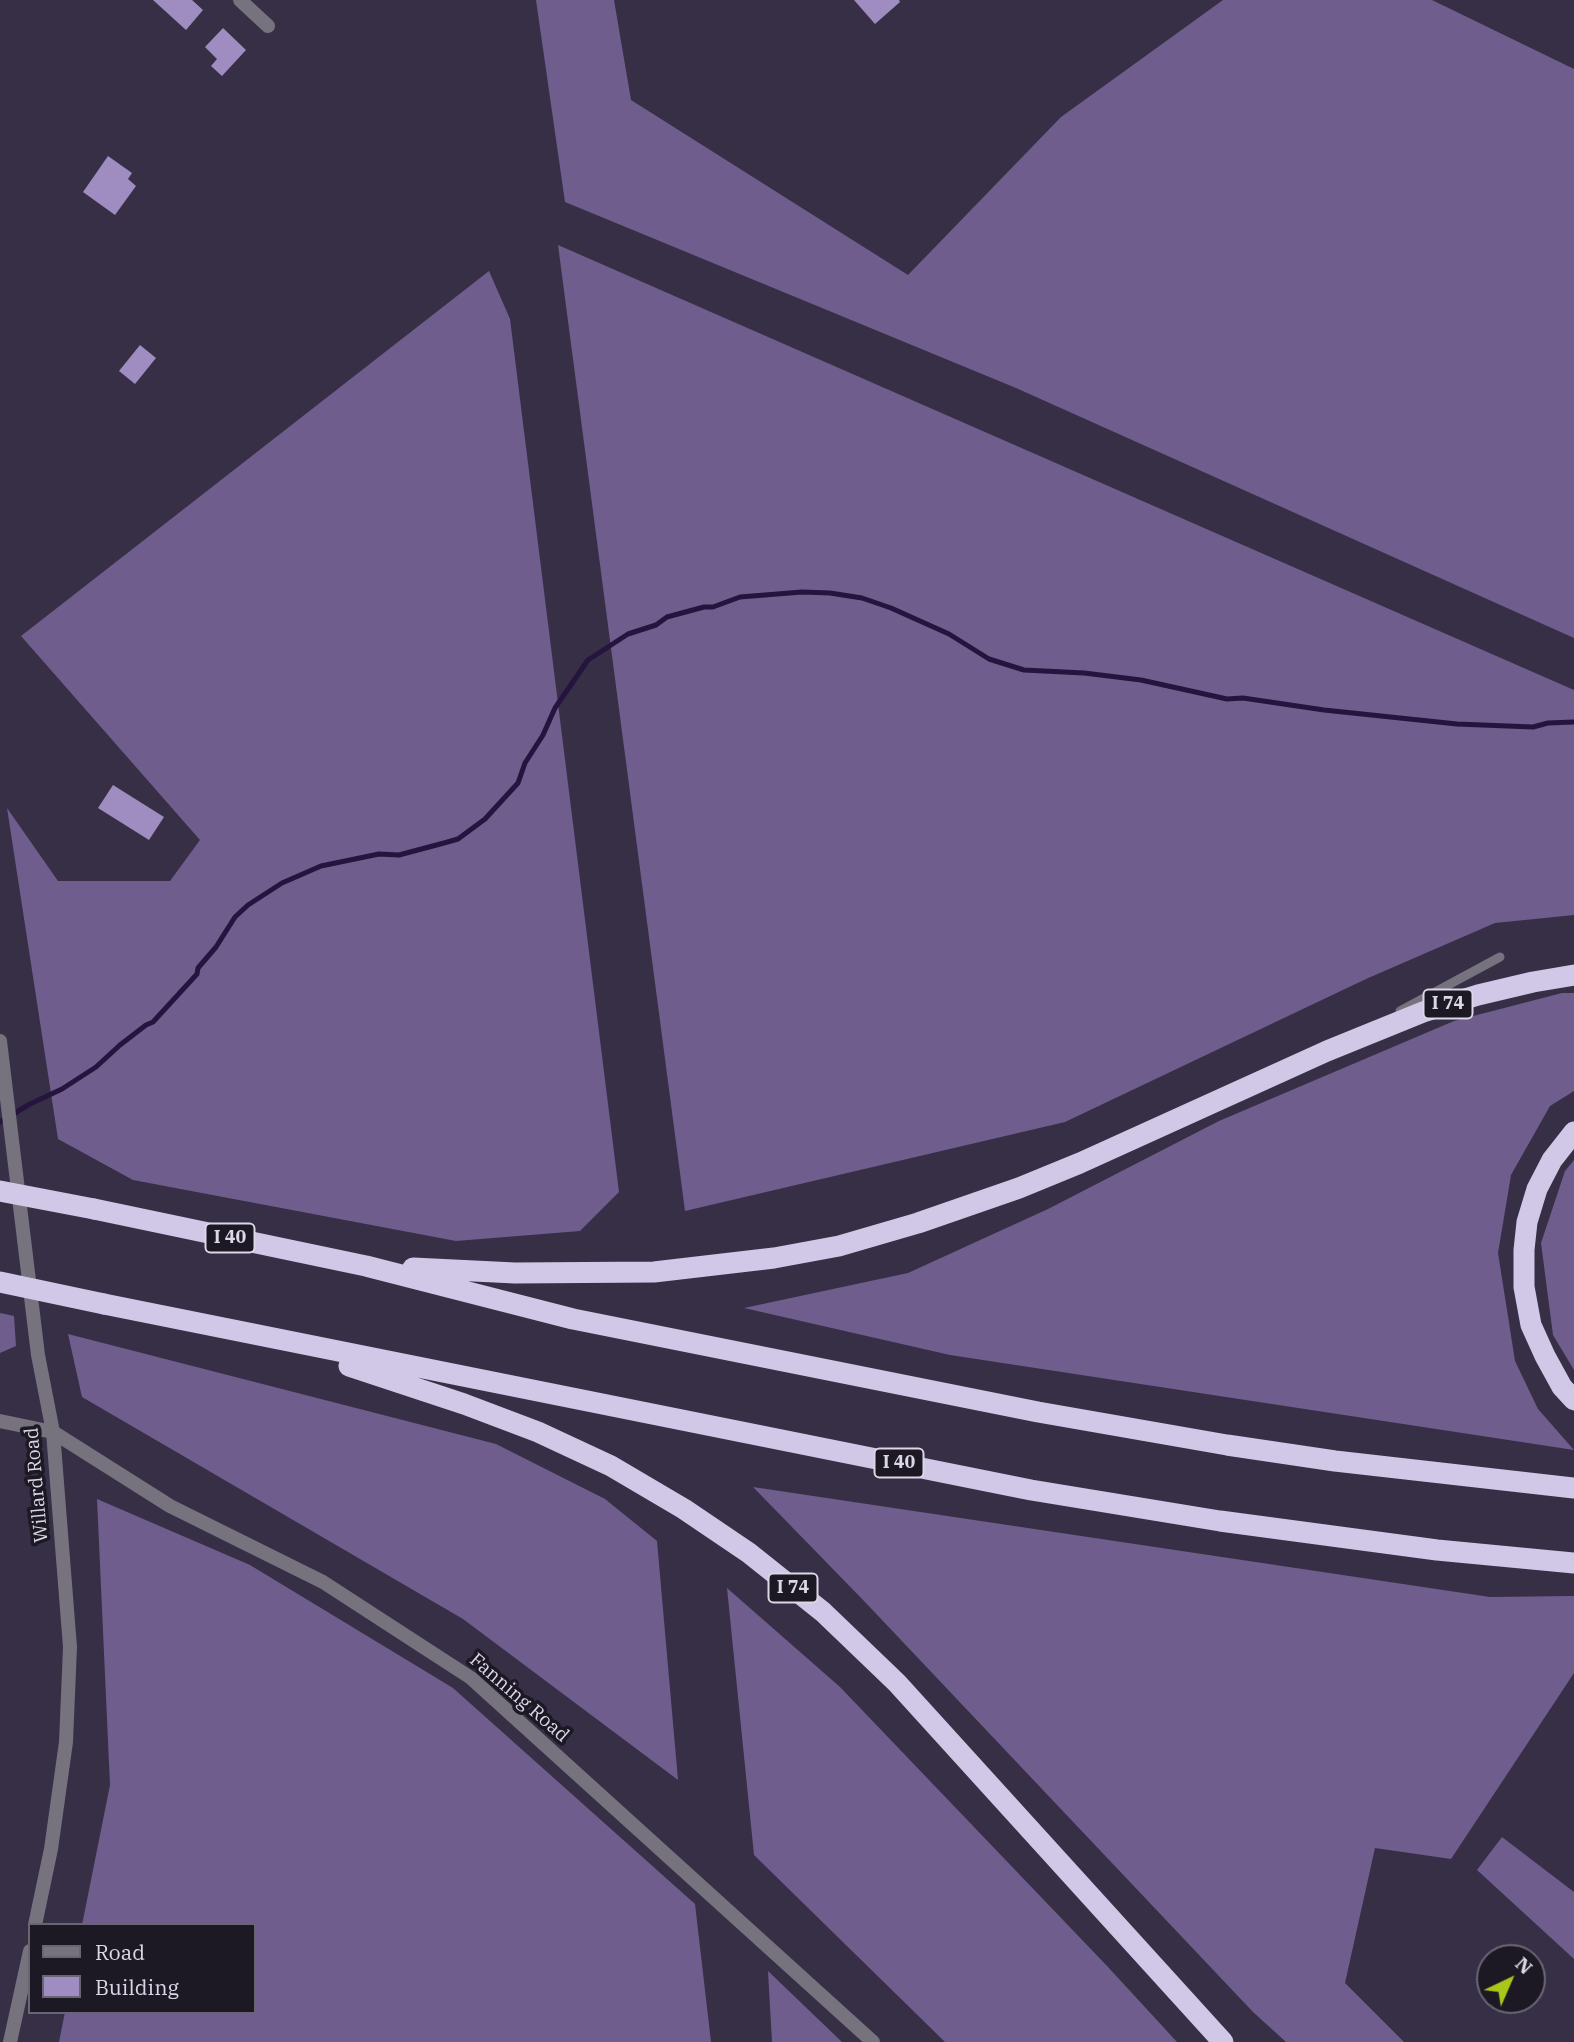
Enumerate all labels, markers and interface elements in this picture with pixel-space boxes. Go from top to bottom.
road number: I 74 [1424,989,1472,1018]
road number: I 40 [205,1224,254,1252]
street label: Willard Road [21,1426,53,1544]
road number: I 40 [874,1448,923,1478]
road number: I 74 [768,1574,818,1602]
street label: Fanning Road [465,1649,573,1747]
legend [28,1923,256,2014]
text: Road [95,1938,145,1966]
north arrow [1476,1944,1546,2014]
text: N [1510,1951,1538,1979]
text: Building [95,1973,179,2001]

